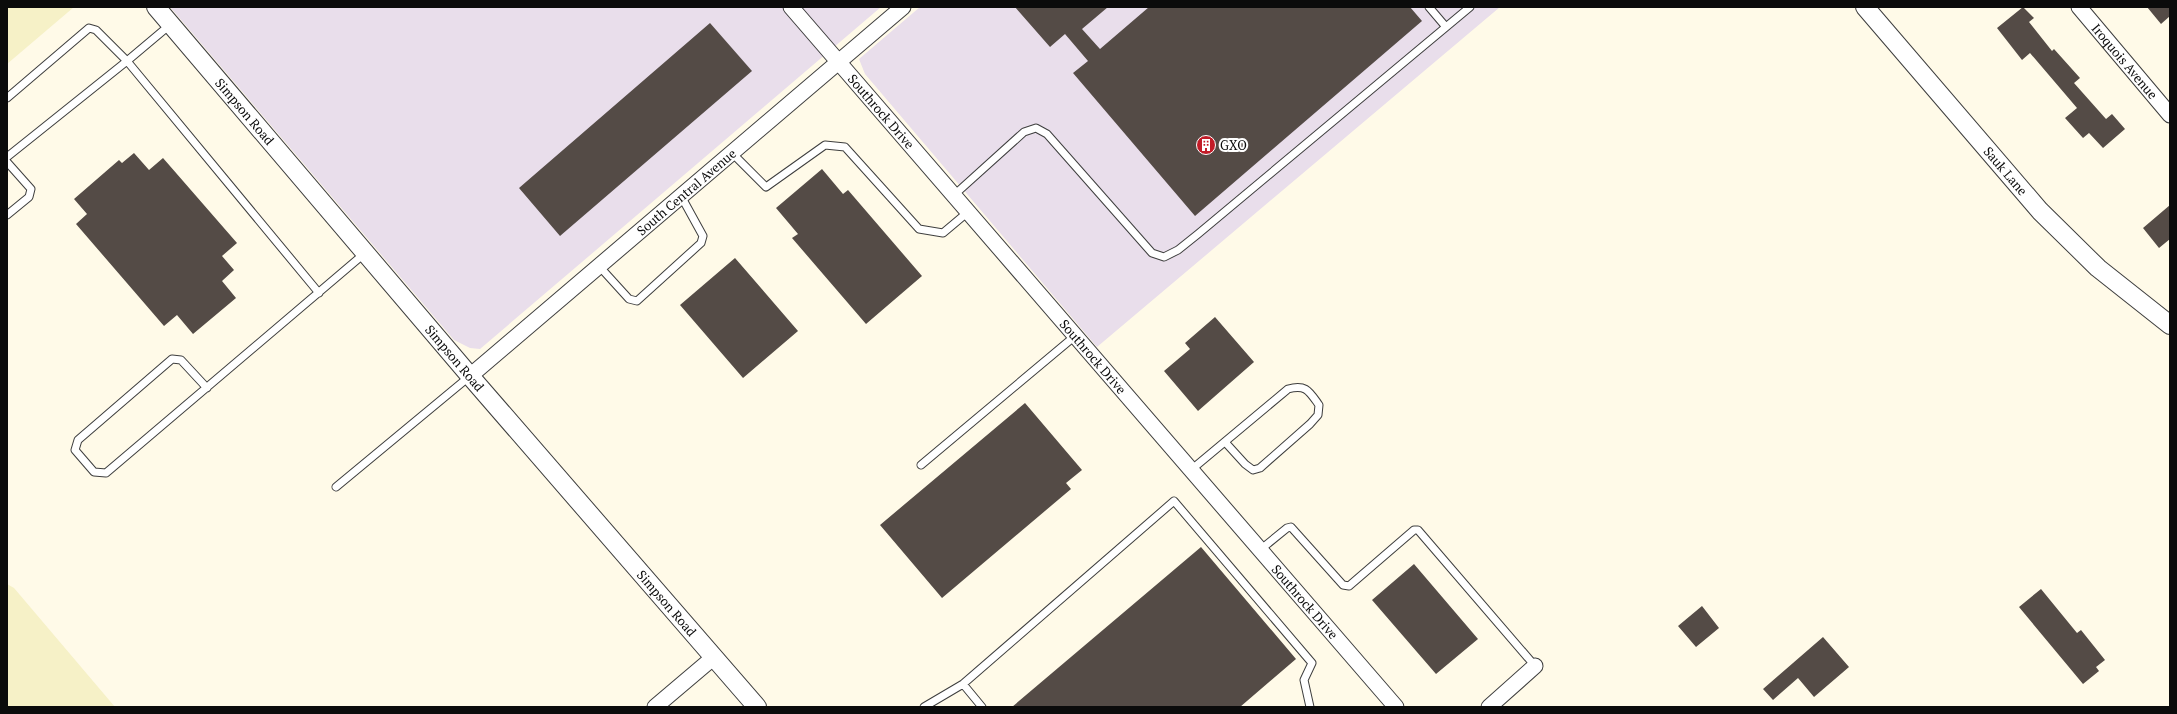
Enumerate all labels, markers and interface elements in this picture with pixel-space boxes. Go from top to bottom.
street label: Iroquois Avenue [2088,20,2162,103]
street label: Southrock Drive [844,70,919,153]
street label: Simpson Road [211,74,278,149]
building icon: GXO [1195,134,1217,156]
place label: GXO [1220,136,1247,154]
street label: Sauk Lane [1980,143,2032,199]
street label: South Central Avenue [633,144,740,239]
street label: Southrock Drive [1056,315,1130,398]
street label: Simpson Road [421,321,488,395]
street label: Southrock Drive [1268,560,1342,643]
street label: Simpson Road [633,566,701,640]

